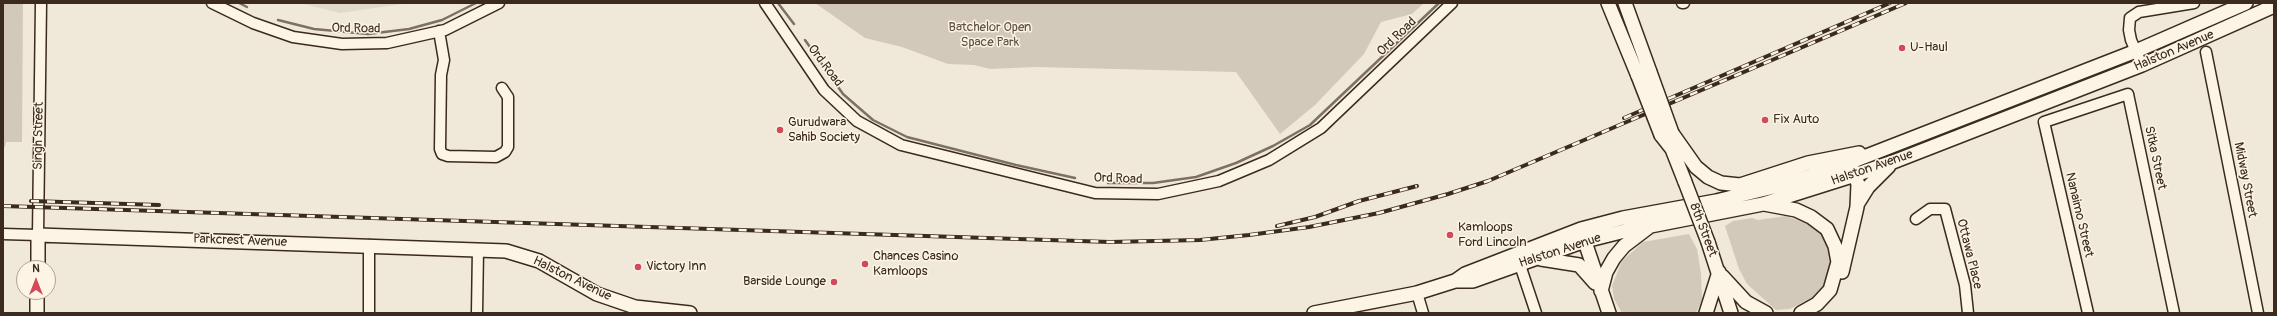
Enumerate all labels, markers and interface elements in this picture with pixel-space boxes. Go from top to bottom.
street label: Ord Road [1374,14,1420,60]
park label: Batchelor Open Space Park [949,20,1031,51]
street label: Ord Road [331,21,381,37]
street label: Halston Avenue [2132,27,2216,75]
place label: U-Haul [1910,40,1948,56]
street label: Ord Road [804,42,846,90]
marker: U-Haul [1897,43,1907,53]
street label: Singh Street [31,102,47,170]
place label: Fix Auto [1773,112,1819,128]
place label: Gurudwara Sahib Society [788,115,860,146]
marker: Fix Auto [1760,115,1770,125]
marker: Gurudwara Sahib Society [775,125,785,135]
street label: Sitka Street [2141,125,2169,191]
street label: Midway Street [2230,141,2260,219]
street label: Halston Avenue [1829,147,1915,189]
street label: Ord Road [1093,170,1143,188]
street label: Nanaimo Street [2062,171,2096,259]
street label: 8th Street [1686,201,1720,259]
street label: Ottawa Place [1953,217,1985,291]
place label: Kamloops Ford Lincoln [1458,220,1527,251]
marker: Kamloops Ford Lincoln [1445,230,1455,240]
street label: Halston Avenue [1517,230,1603,272]
street label: Parkcrest Avenue [193,232,287,250]
place label: Chances Casino Kamloops [873,249,958,280]
street label: Halston Avenue [530,253,614,305]
place label: Victory Inn [646,259,706,275]
marker: Chances Casino Kamloops [860,259,870,269]
north arrow [16,260,56,300]
text: N [32,262,40,275]
marker: Victory Inn [633,262,643,272]
place label: Barside Lounge [743,274,826,290]
marker: Barside Lounge [829,277,839,287]

